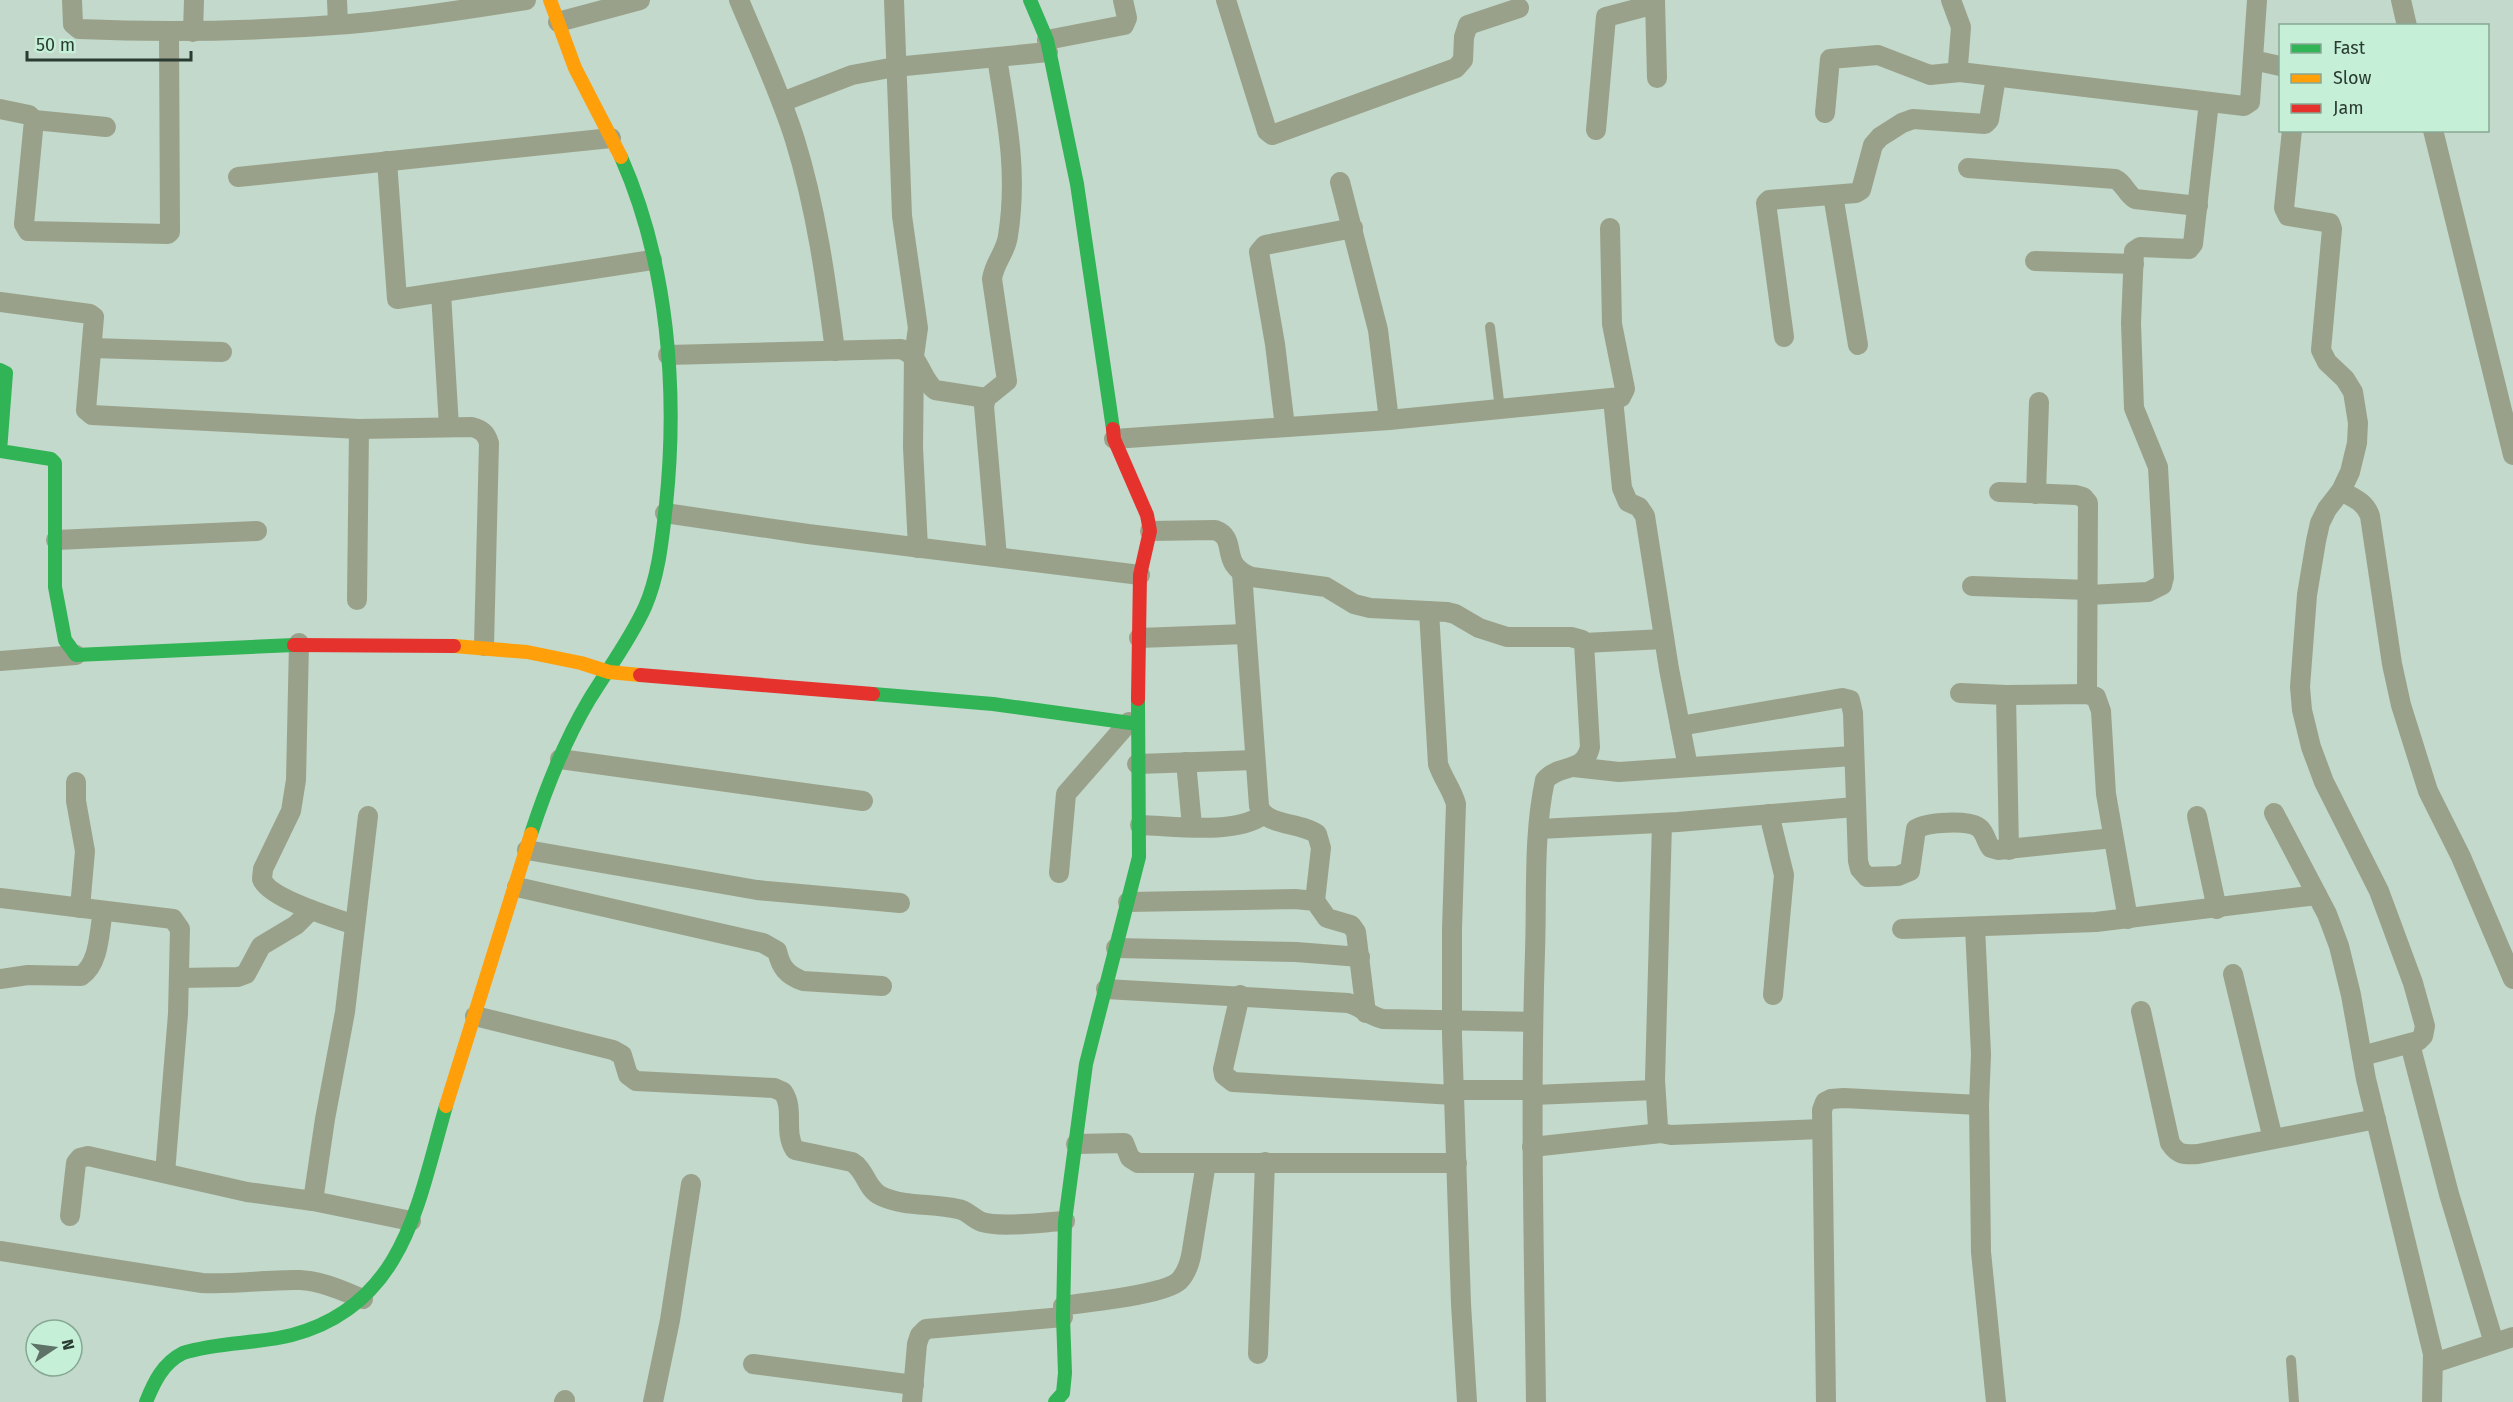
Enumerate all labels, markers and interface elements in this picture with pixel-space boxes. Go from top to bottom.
scale bar [27,24,190,62]
legend [2279,24,2489,132]
text: 50 m [36,34,75,56]
text: Fast [2333,37,2366,59]
text: Slow [2333,67,2372,89]
text: Jam [2333,97,2364,119]
north arrow [24,1318,84,1378]
text: N [58,1337,79,1352]

